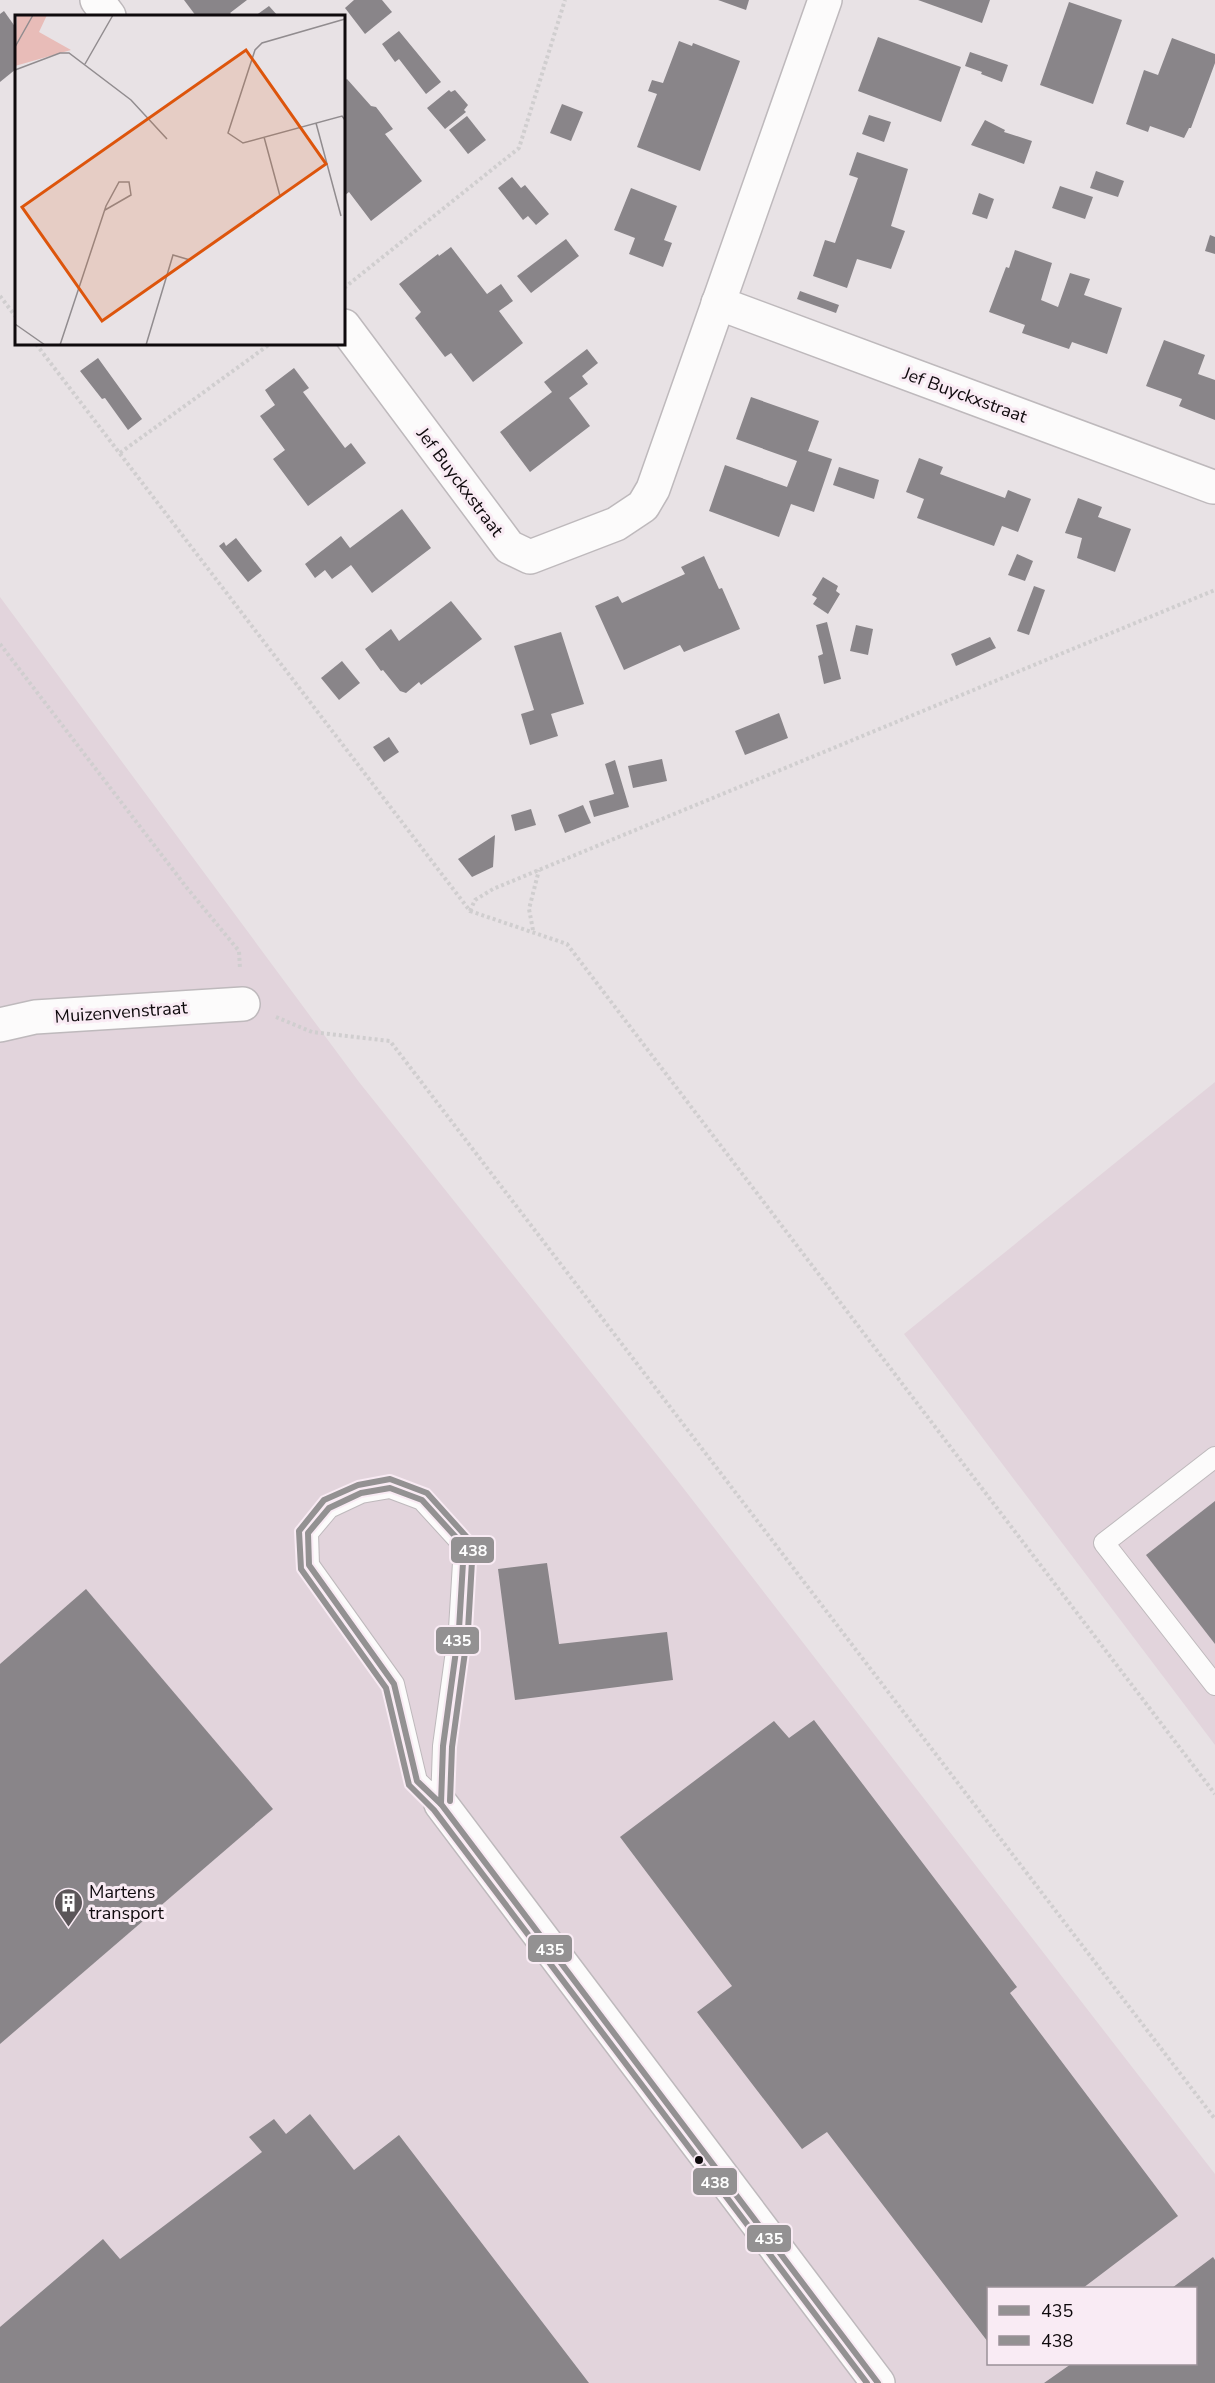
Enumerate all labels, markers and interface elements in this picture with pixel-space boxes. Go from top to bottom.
inset map [15,15,345,345]
street label: Jef Buyckxstraat [899,361,1031,429]
street label: Jef Buyckxstraat [411,422,509,542]
street label: Muizenvenstraat [54,995,189,1029]
line badge: 438 [450,1536,495,1564]
text: 438 [459,1540,487,1562]
line badge: 435 [435,1626,480,1655]
text: 435 [443,1630,471,1652]
place label: Martens transport [89,1880,164,1925]
building icon: Martens transport [52,1886,84,1928]
line badge: 435 [527,1934,573,1963]
text: 435 [536,1939,564,1961]
unlabelled marker [693,2154,705,2166]
line badge: 438 [692,2167,738,2196]
text: 438 [701,2172,729,2194]
line badge: 435 [746,2224,792,2253]
text: 435 [755,2228,783,2250]
legend [987,2287,1197,2365]
text: 435 [1041,2299,1073,2323]
text: 438 [1041,2329,1073,2353]

